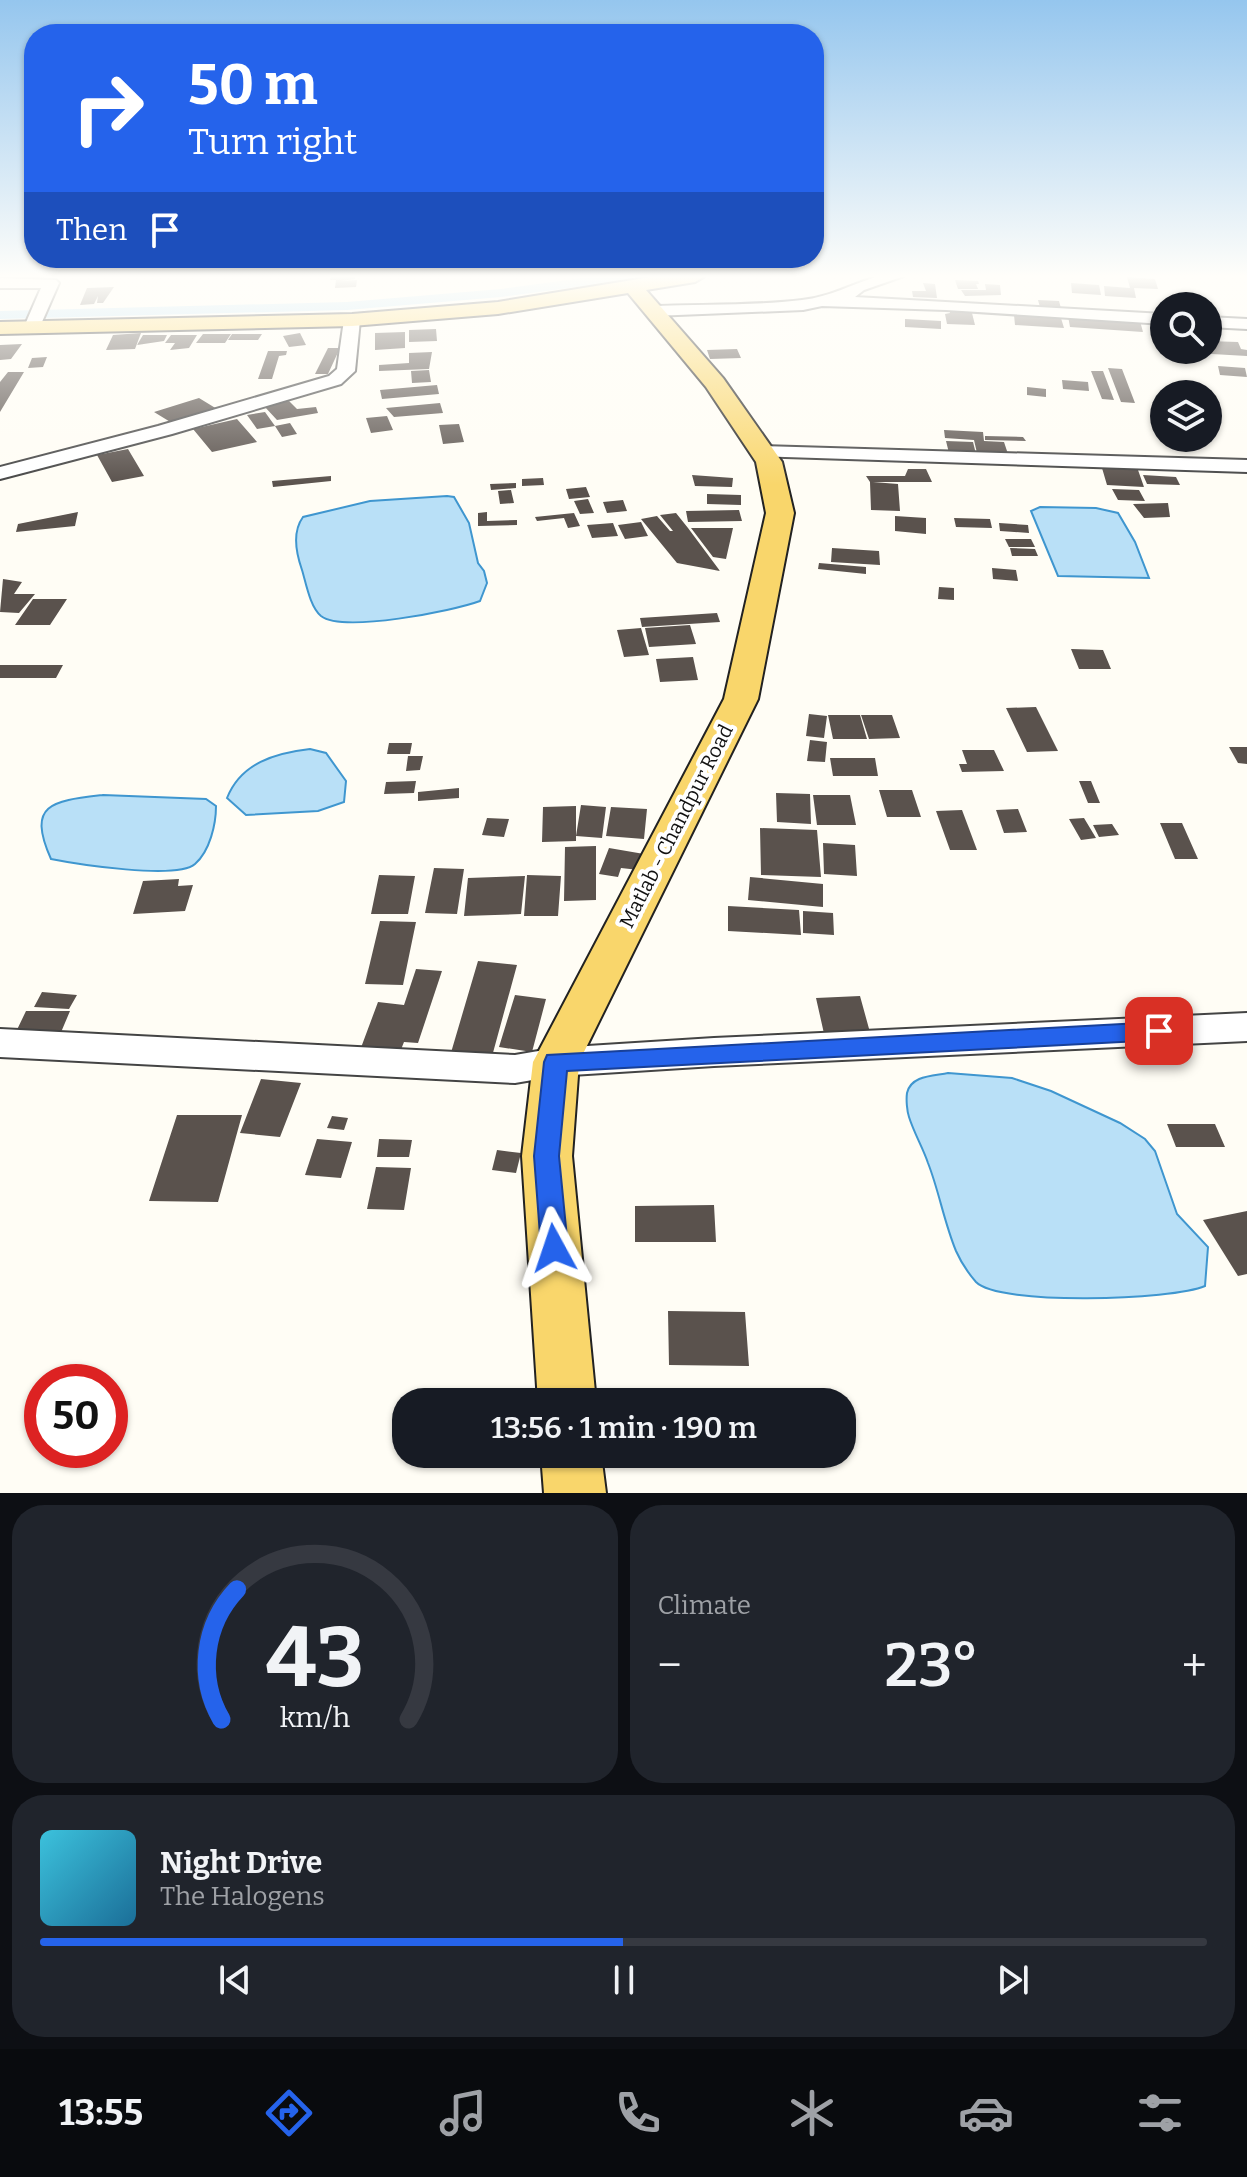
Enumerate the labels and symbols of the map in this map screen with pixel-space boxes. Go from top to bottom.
street label: Matlab - Chandpur Road [614,720,738,932]
pin [1125,997,1193,1065]
position arrow [512,1206,596,1290]
speed limit sign: 50 [24,1364,128,1468]

